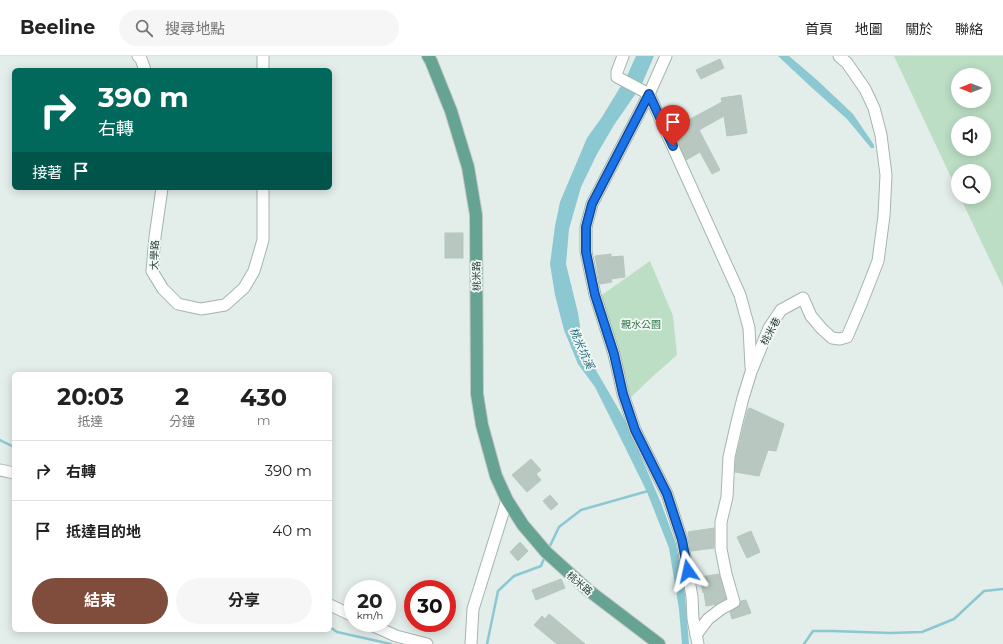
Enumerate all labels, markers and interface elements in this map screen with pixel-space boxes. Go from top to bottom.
search box [119,10,399,46]
text: Beeline [20,16,95,39]
icon: search [133,17,155,39]
text: 搜尋地點 [165,19,225,38]
text: 首頁 [805,20,833,38]
text: 地圖 [855,20,883,38]
text: 關於 [905,20,933,38]
text: 聯絡 [955,20,983,38]
north arrow [951,68,991,108]
map controls [951,68,991,204]
text: 390 m [98,80,189,114]
icon: right [32,84,84,136]
pin [656,105,690,146]
icon: arrive [662,111,684,133]
button: sound [951,116,991,156]
text: 右轉 [98,118,134,140]
icon: arrive [70,160,92,182]
text: 接著 [32,163,62,182]
button: search [951,164,991,204]
street label: 大學路 [147,240,162,270]
street label: 桃米路 [470,261,483,291]
street label: 桃米巷 [758,315,783,348]
park label: 親水公園 [621,318,661,331]
water label: 桃米坑溪 [567,325,598,373]
text: 20:03 [57,382,124,411]
text: 2 [175,382,189,411]
text: 430 [240,383,287,412]
text: m [257,412,270,428]
text: 抵達 [78,413,104,429]
text: 分鐘 [169,413,195,429]
icon: right [32,460,54,482]
text: 390 m [265,461,312,480]
text: 右轉 [66,462,96,481]
icon: arrive [32,520,54,542]
text: 40 m [272,521,312,540]
text: 抵達目的地 [66,522,141,541]
position arrow [667,550,709,592]
street label: 桃米路 [564,569,595,598]
button: 結束 [32,578,168,624]
button: 分享 [176,578,312,624]
speed limit sign: 30 [404,580,456,632]
text: 20 [357,589,383,613]
text: km/h [357,609,383,622]

